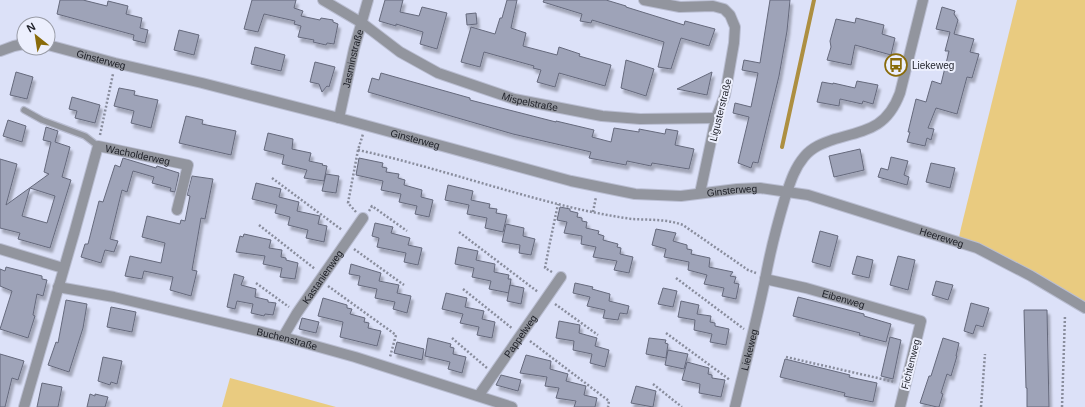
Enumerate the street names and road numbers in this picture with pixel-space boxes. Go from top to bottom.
street label: Jasminstraße [341,28,365,89]
street label: Ginsterweg [75,48,127,71]
street label: Ligusterstraße [707,77,734,142]
street label: Mispelstraße [500,90,559,113]
street label: Ginsterweg [389,127,441,151]
street label: Wacholderweg [104,143,171,167]
street label: Ginsterweg [706,183,757,199]
street label: Heereweg [918,225,965,250]
street label: Kastanienweg [300,248,345,306]
street label: Eibenweg [821,288,866,311]
street label: Pappelweg [502,313,539,360]
street label: Buchenstraße [256,326,319,352]
street label: Liekeweg [739,328,760,372]
street label: Fichtenweg [899,338,922,390]

